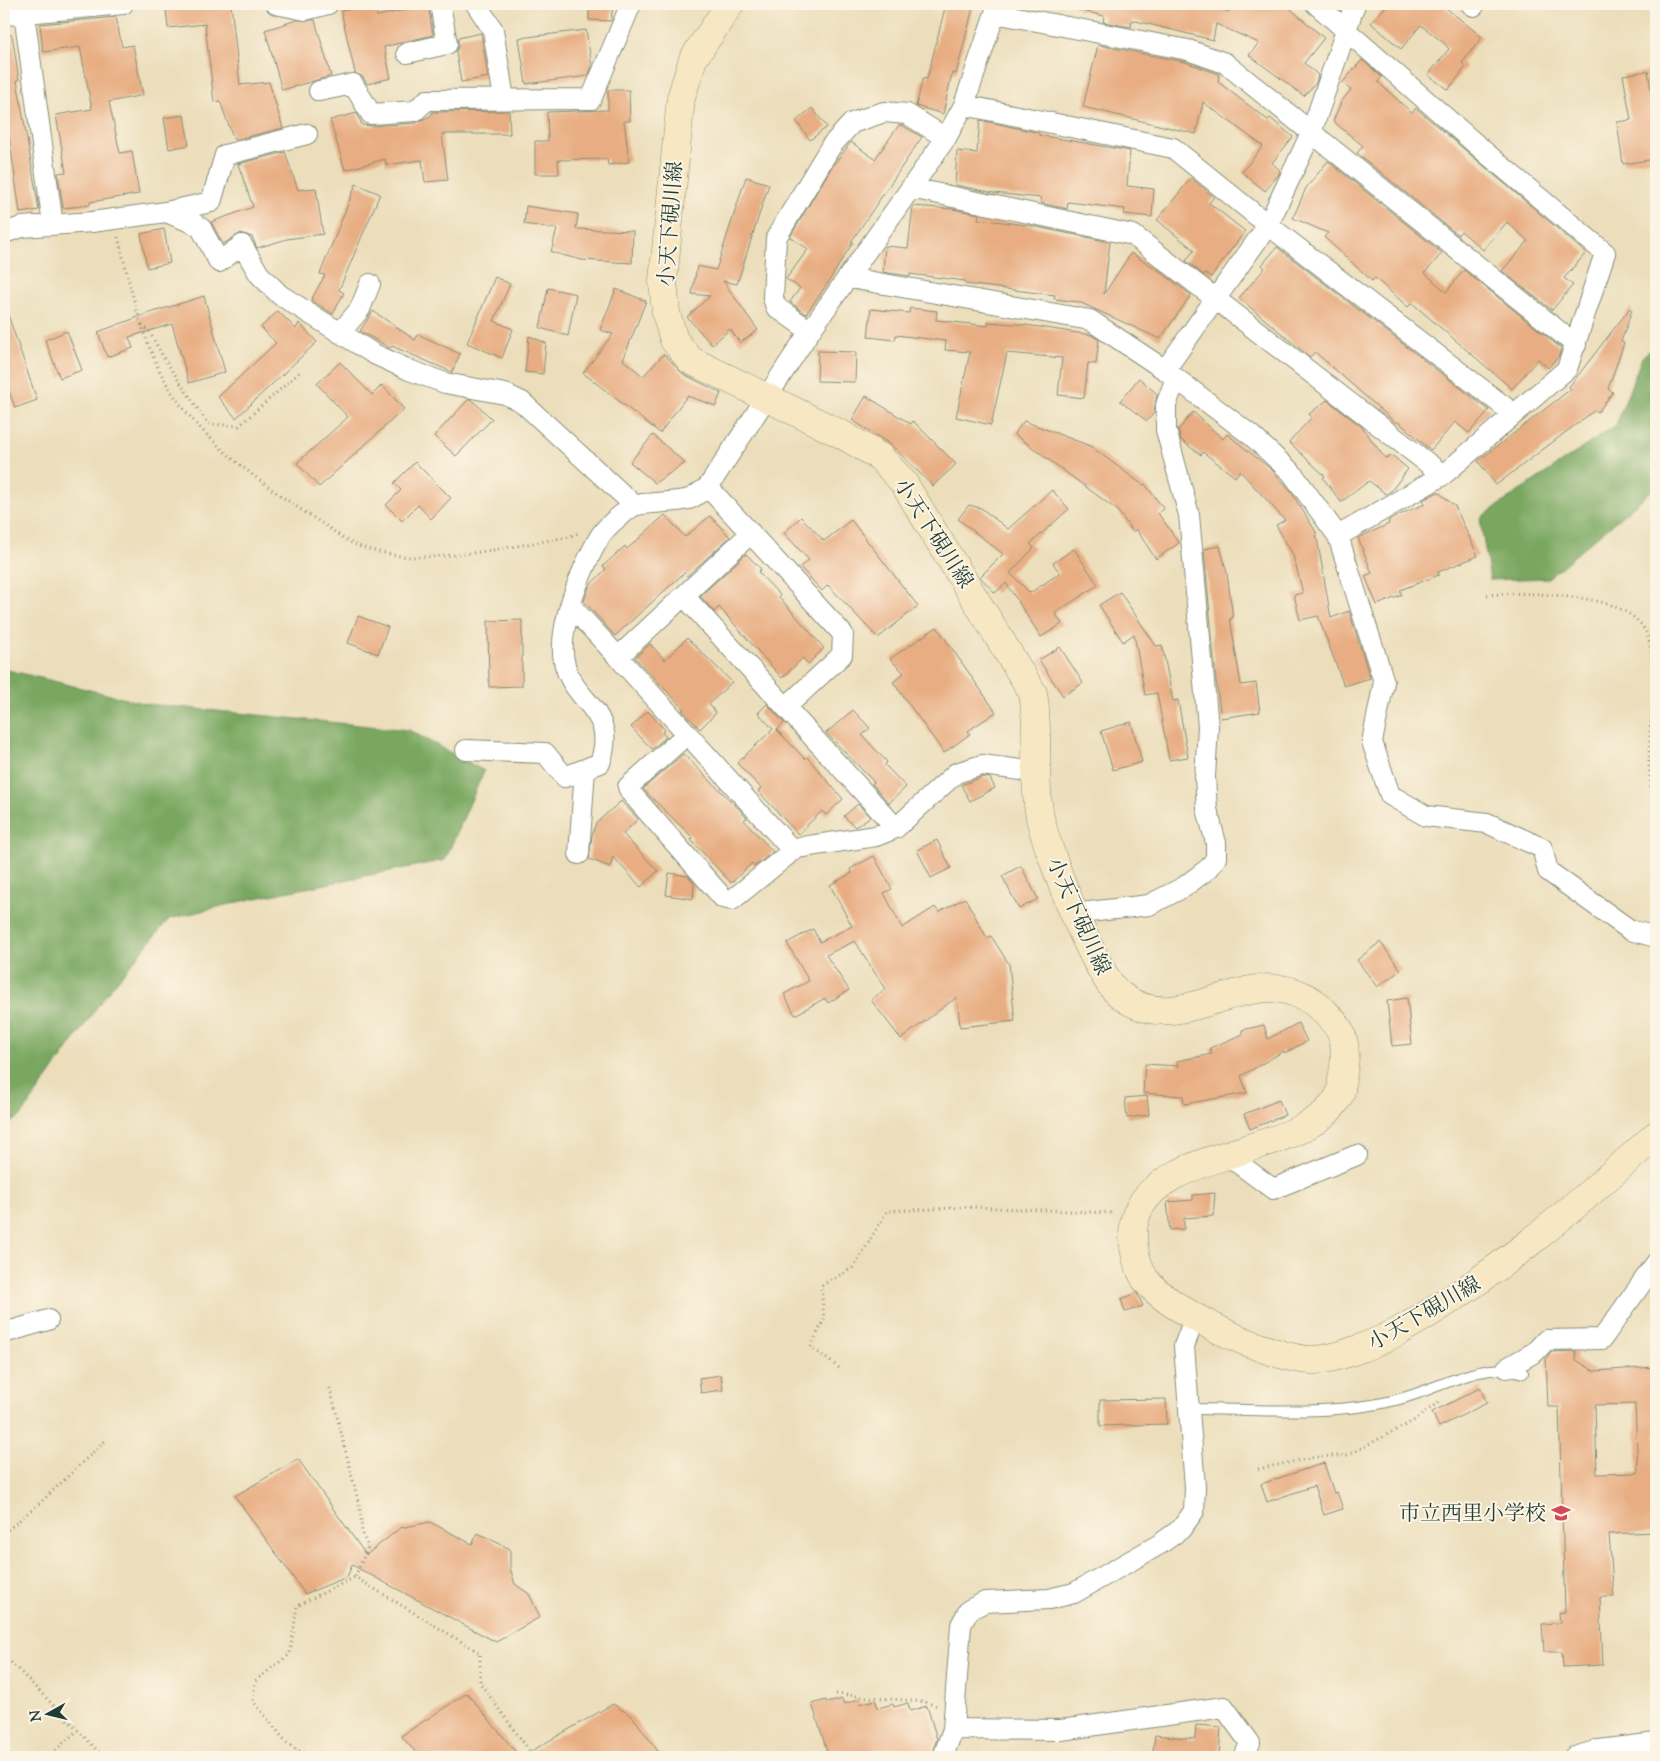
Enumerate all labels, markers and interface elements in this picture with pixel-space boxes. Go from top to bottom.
street label: 小天下硯川線 [653,160,691,288]
street label: 小天下硯川線 [885,473,979,595]
street label: 小天下硯川線 [1038,853,1117,980]
street label: 小天下硯川線 [1363,1270,1487,1359]
place label: 市立西里小学校 [1399,1500,1546,1530]
school or university icon: 市立西里小学校 [1550,1502,1572,1524]
north arrow [22,1688,72,1738]
text: N [26,1709,48,1722]

